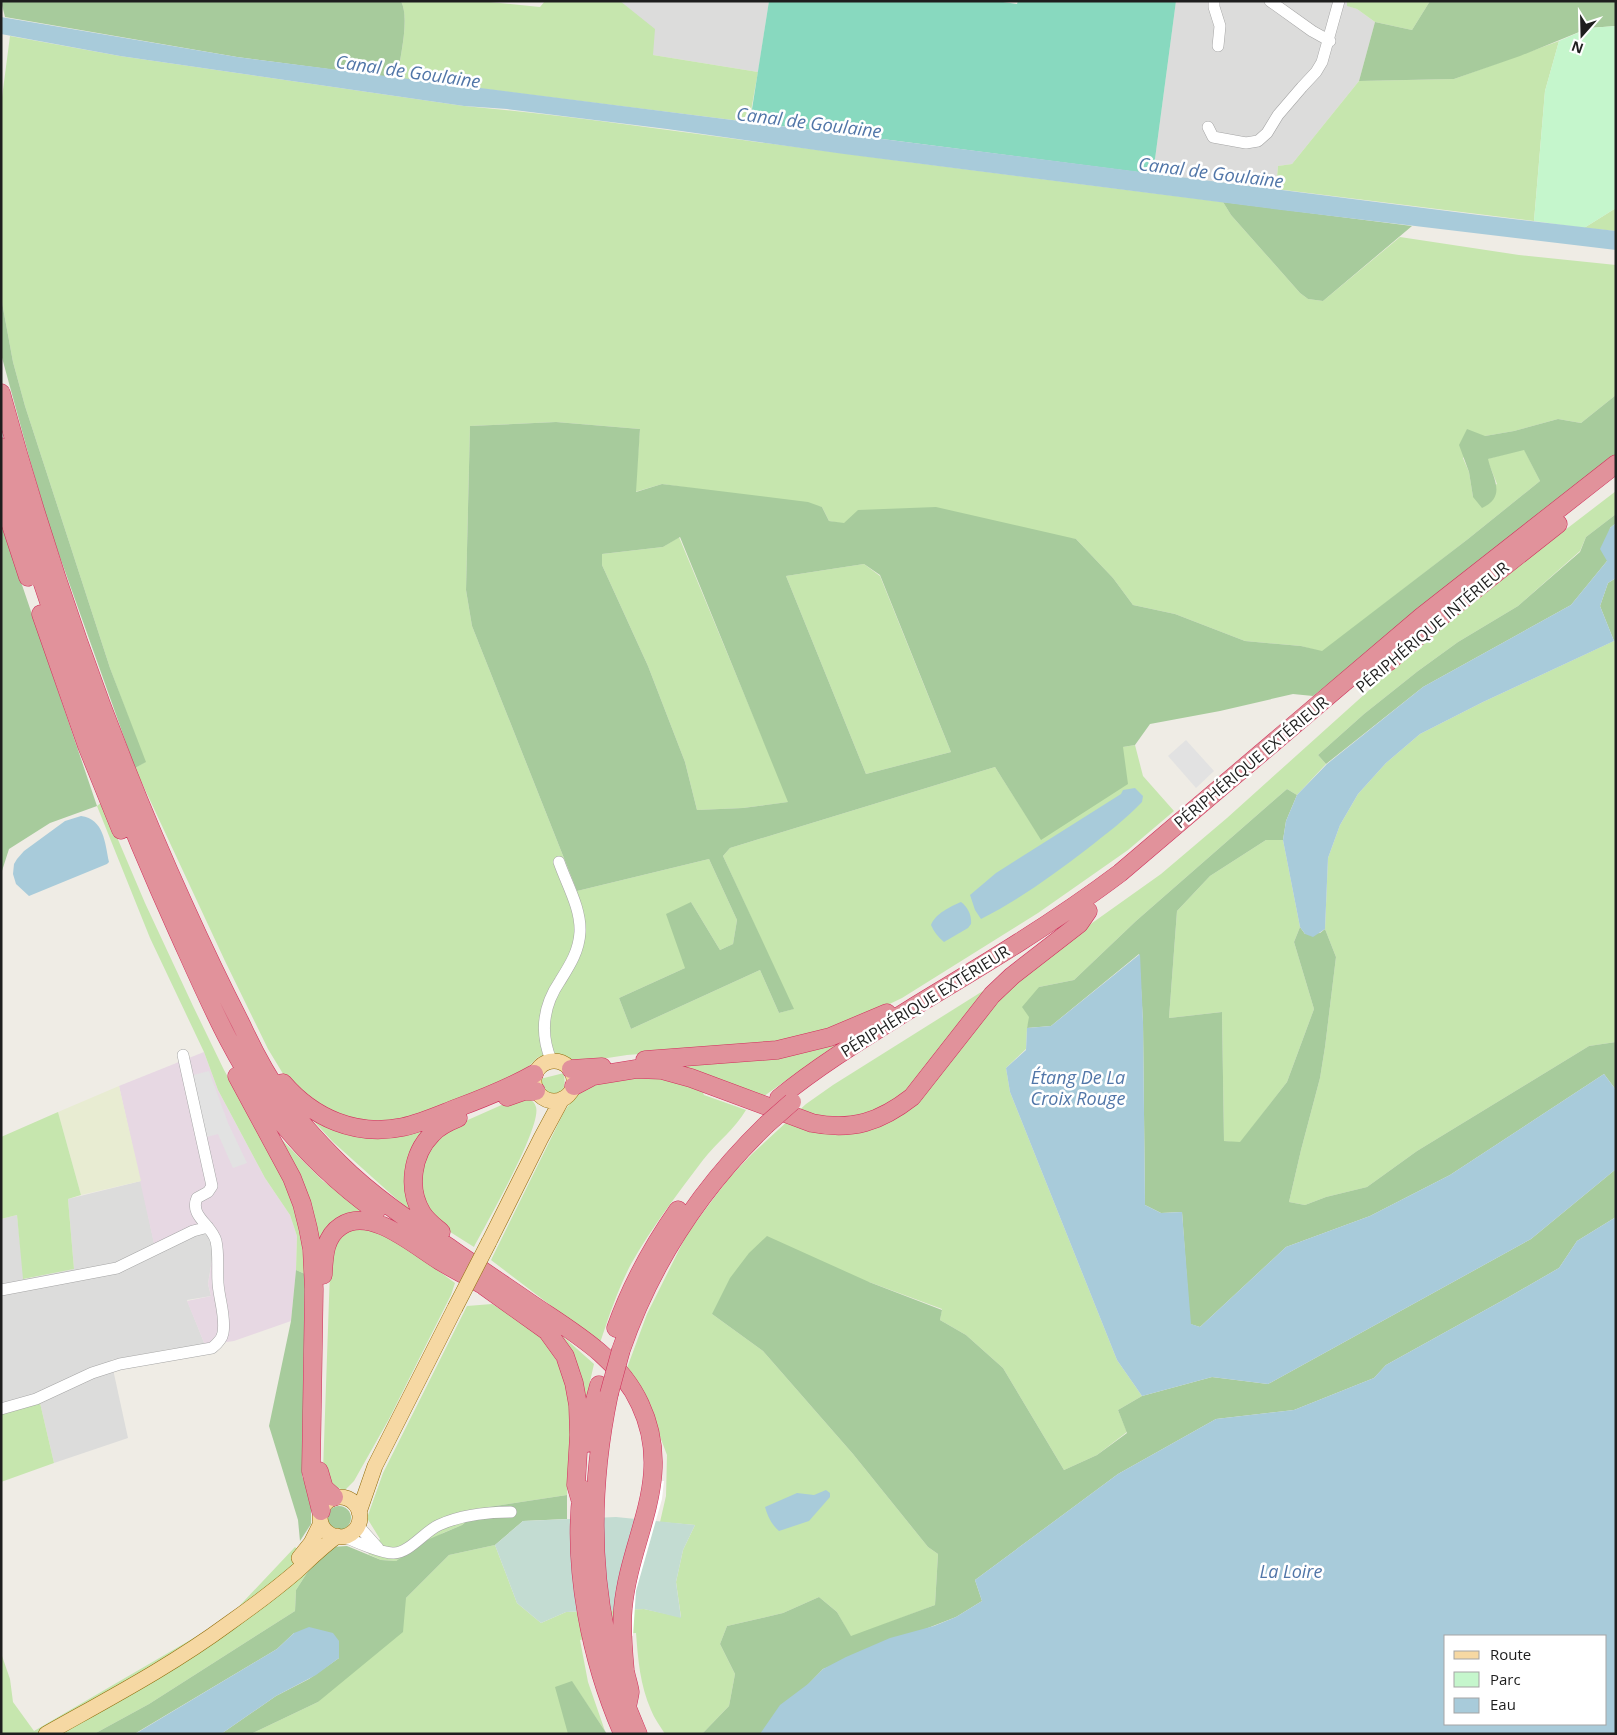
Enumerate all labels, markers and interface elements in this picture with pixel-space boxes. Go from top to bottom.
north arrow [1557,10,1607,60]
text: N [1569,37,1586,59]
water label: Canal de Goulaine [334,49,482,93]
water label: Canal de Goulaine [735,101,883,143]
water label: Canal de Goulaine [1137,151,1285,193]
street label: PÉRIPHÉRIQUE INTÉRIEUR [1351,556,1513,698]
street label: PÉRIPHÉRIQUE EXTÉRIEUR [1169,691,1333,833]
street label: PÉRIPHÉRIQUE EXTÉRIEUR [836,940,1014,1062]
water label: Étang De La Croix Rouge [1031,1065,1125,1110]
water label: La Loire [1260,1559,1322,1583]
legend [1444,1635,1607,1725]
text: Route [1490,1644,1531,1664]
text: Parc [1490,1669,1521,1689]
text: Eau [1490,1694,1516,1714]

